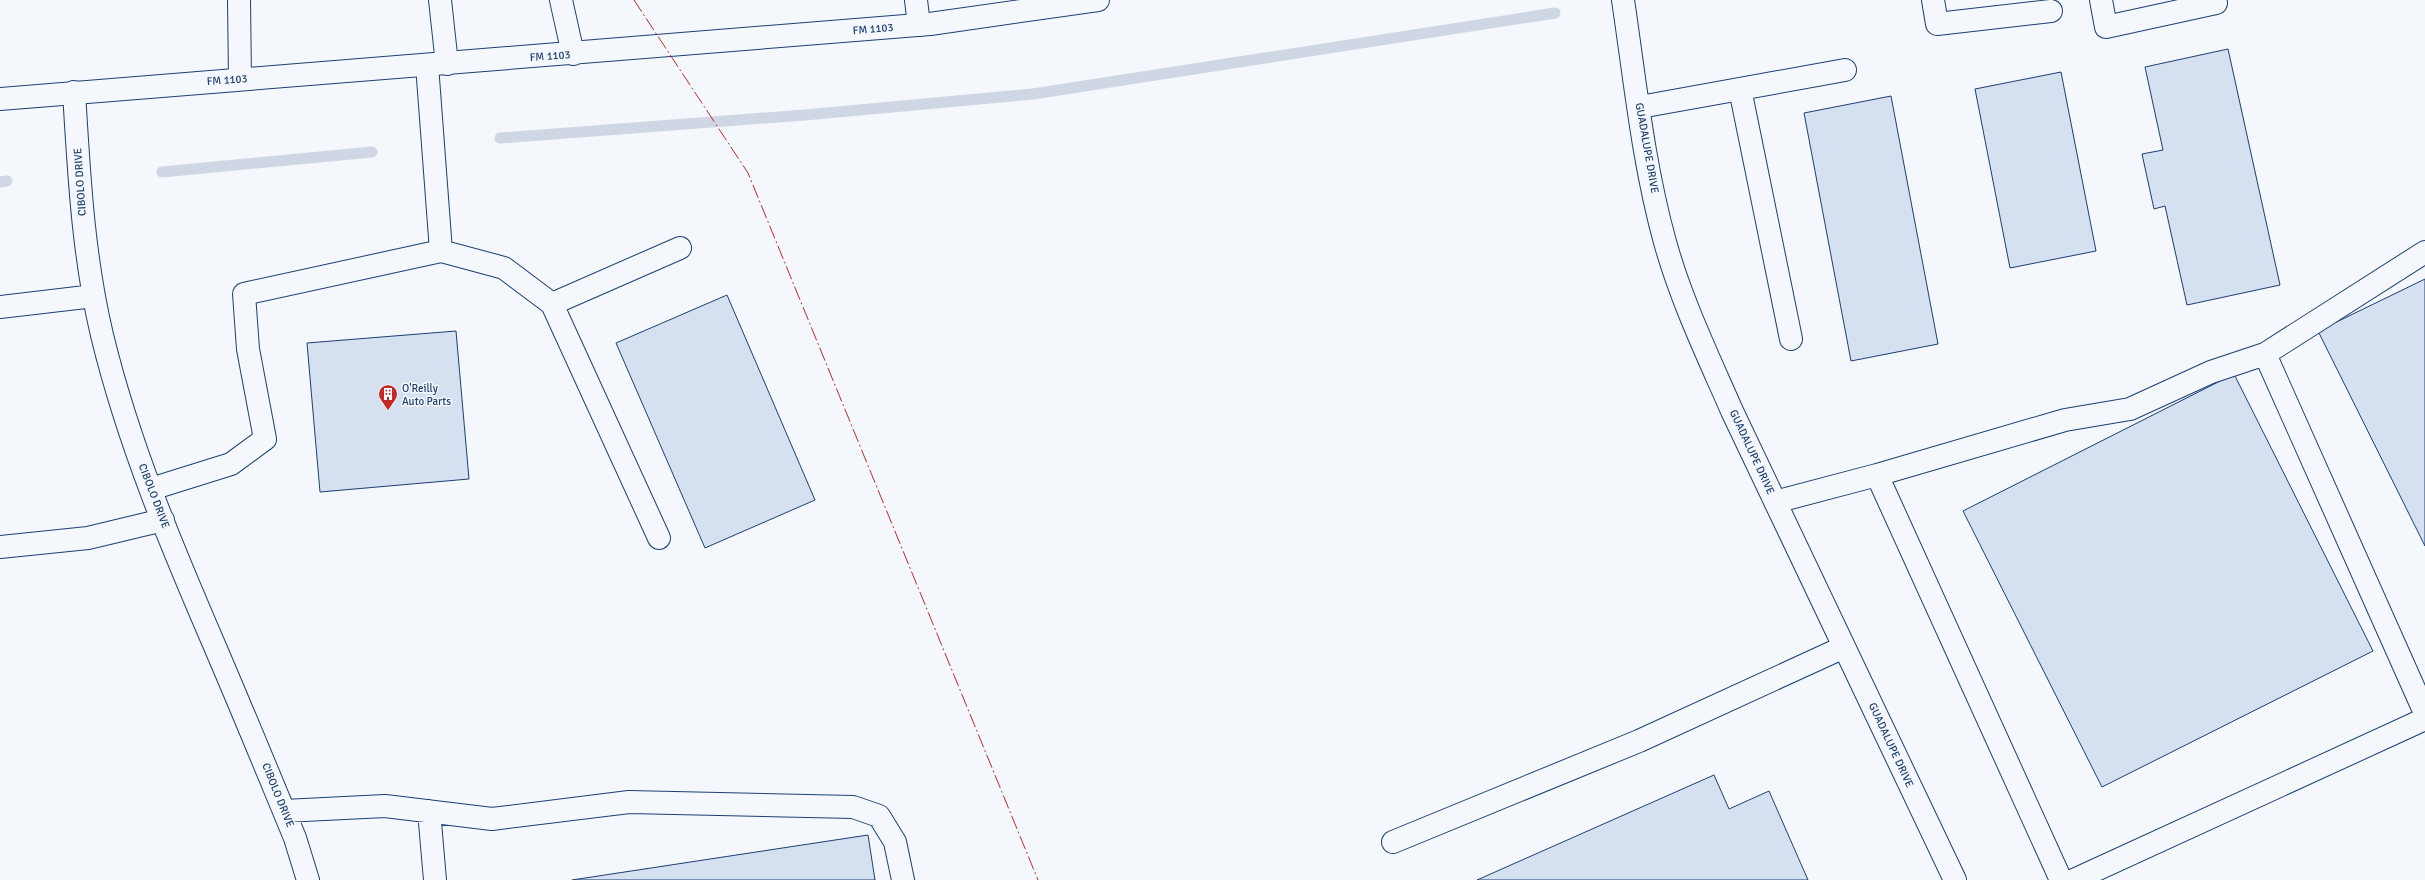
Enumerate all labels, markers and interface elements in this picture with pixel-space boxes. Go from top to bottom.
street label: FM 1103 [852,21,894,37]
street label: FM 1103 [529,48,571,64]
street label: FM 1103 [206,72,248,88]
street label: GUADALUPE DRIVE [1633,102,1661,194]
street label: CIBOLO DRIVE [71,147,89,217]
place label: O'Reilly Auto Parts [402,382,451,408]
building icon: O'Reilly Auto Parts [377,383,399,411]
street label: GUADALUPE DRIVE [1727,408,1777,496]
street label: CIBOLO DRIVE [136,462,172,530]
street label: GUADALUPE DRIVE [1866,701,1916,789]
street label: CIBOLO DRIVE [259,761,297,829]

